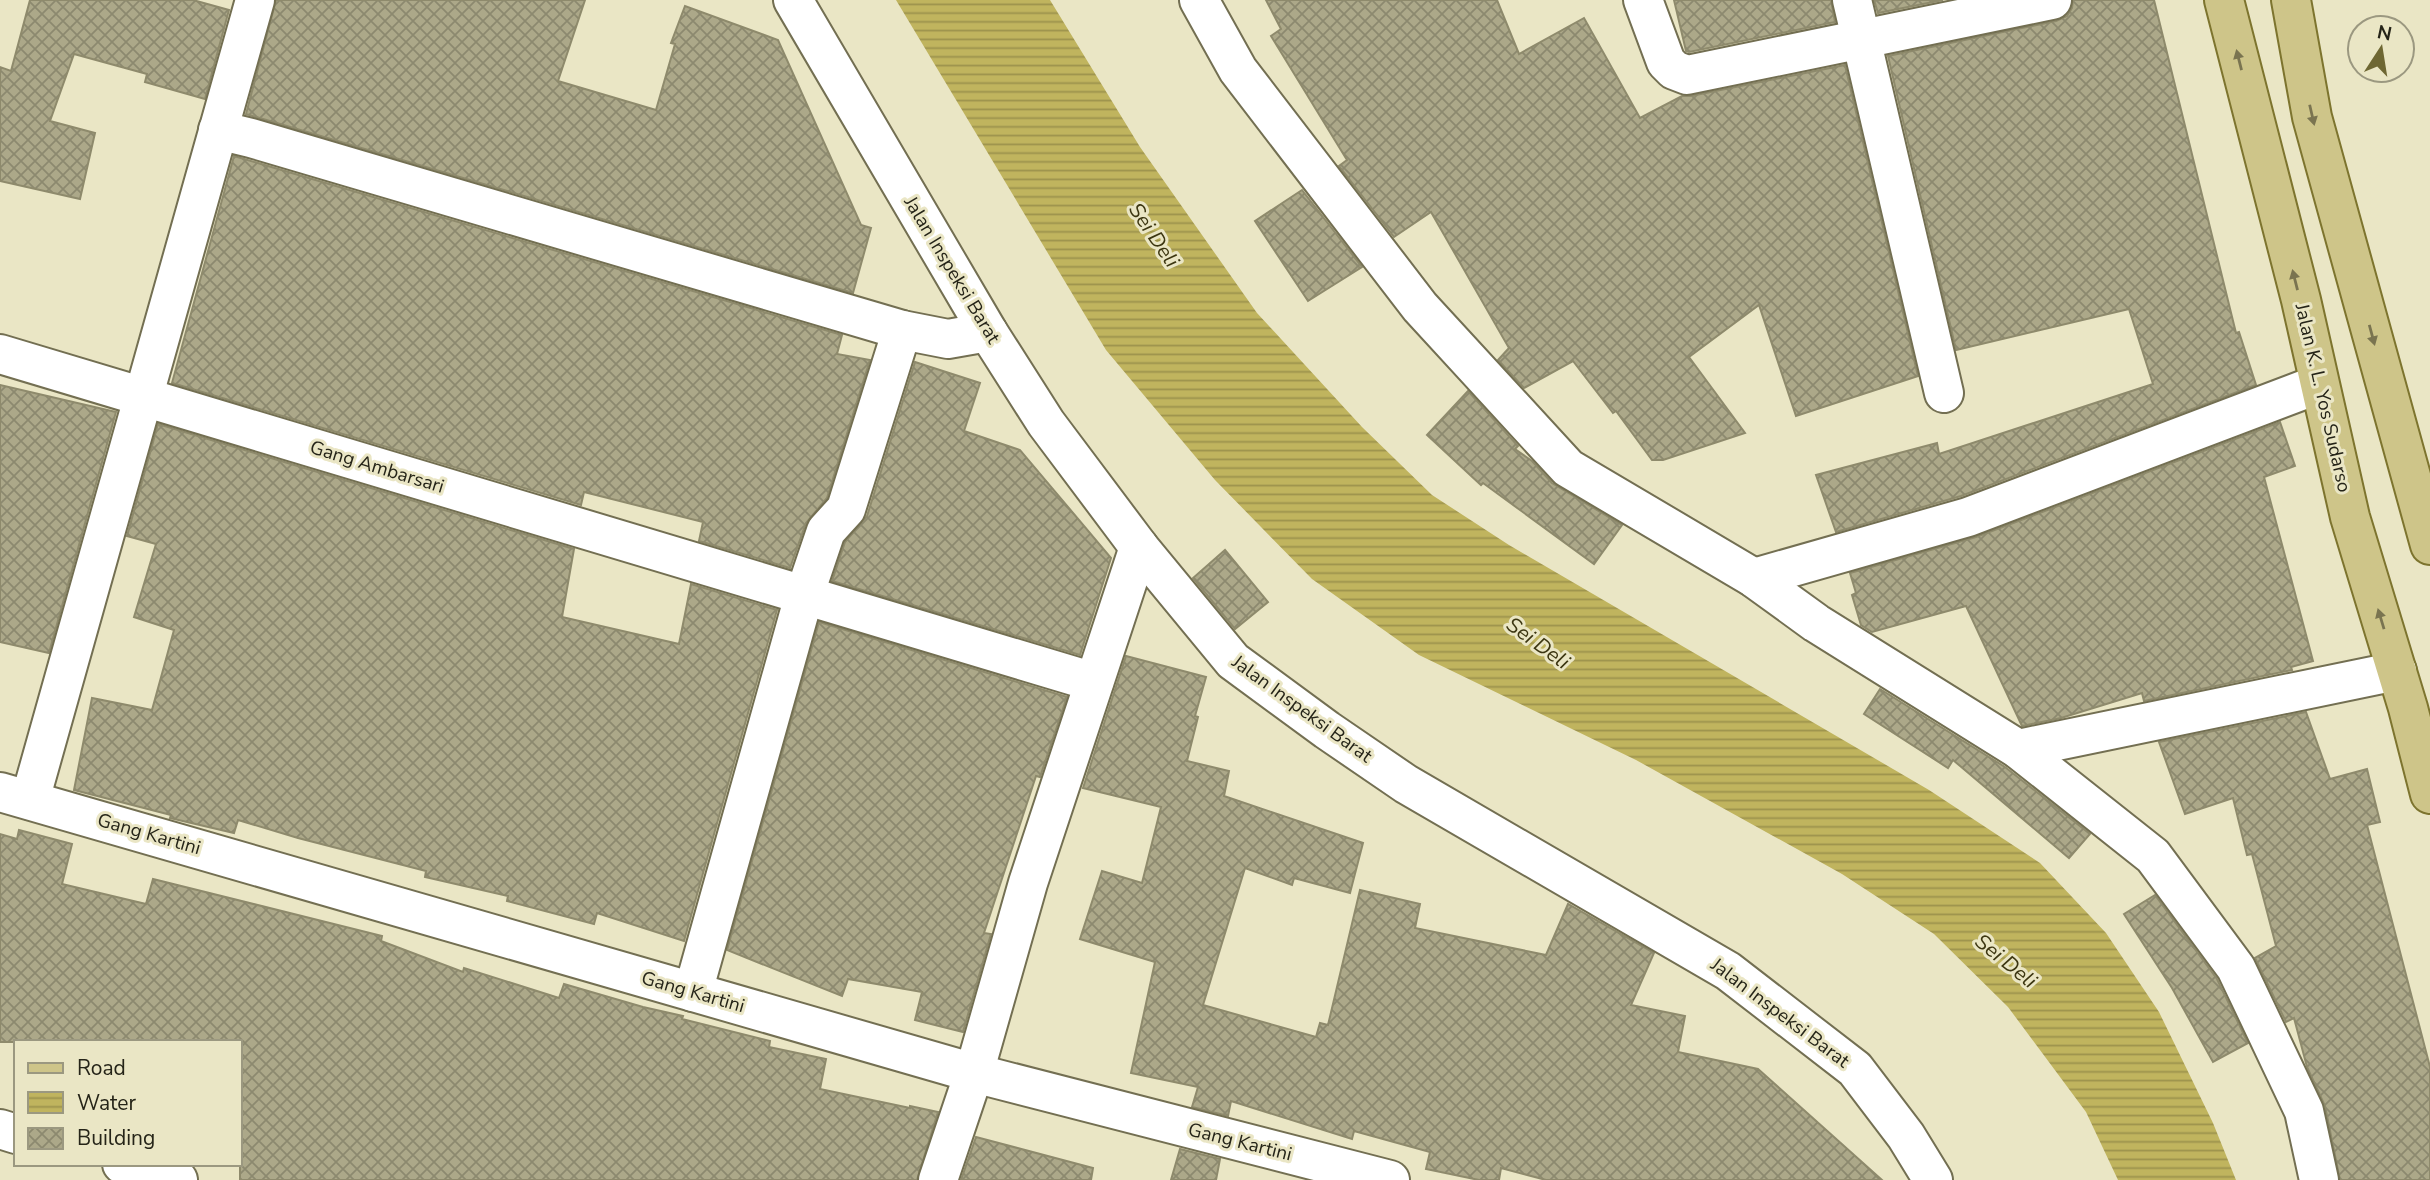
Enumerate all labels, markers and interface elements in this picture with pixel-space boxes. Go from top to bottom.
north arrow [2346,14,2416,84]
text: N [2375,19,2394,48]
one-way arrow [2233,49,2244,71]
one-way arrow [2307,104,2318,126]
street label: Jalan Inspeksi Barat [897,191,1006,349]
water label: Sei Deli [1122,197,1186,274]
one-way arrow [2290,269,2300,290]
street label: Jalan K. L. Yos Sudarso [2288,300,2357,495]
one-way arrow [2367,324,2378,346]
street label: Gang Ambarsari [307,434,447,500]
one-way arrow [2376,608,2386,629]
water label: Sei Deli [1501,610,1576,676]
street label: Jalan Inspeksi Barat [1226,649,1378,769]
street label: Gang Kartini [94,807,204,861]
water label: Sei Deli [1969,927,2044,995]
street label: Jalan Inspeksi Barat [1704,952,1855,1074]
street label: Gang Kartini [638,965,748,1019]
legend [14,1040,242,1166]
text: Road [77,1054,126,1082]
text: Water [77,1089,136,1117]
street label: Gang Kartini [1185,1117,1295,1167]
text: Building [77,1124,155,1152]

